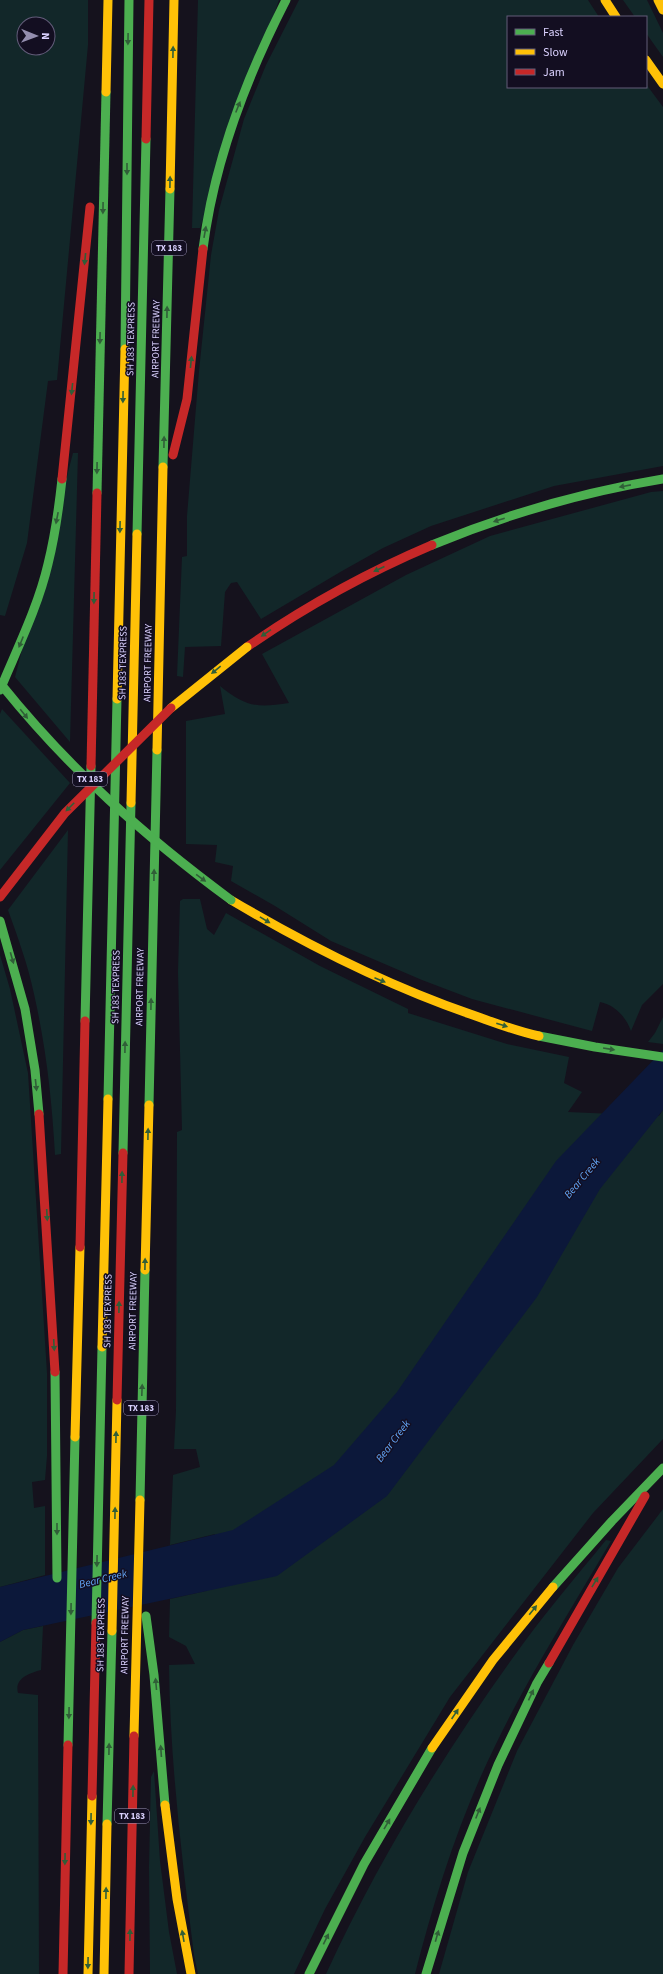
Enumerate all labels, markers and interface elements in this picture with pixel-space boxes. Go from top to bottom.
north arrow [16,16,56,56]
legend [507,16,647,88]
text: Fast [543,24,563,41]
text: N [38,32,53,40]
one-way arrow [125,33,131,46]
text: Slow [543,44,568,61]
one-way arrow [170,45,176,58]
text: Jam [543,64,565,81]
one-way arrow [235,100,241,112]
one-way arrow [124,163,130,176]
one-way arrow [167,175,173,188]
one-way arrow [100,202,106,215]
one-way arrow [202,226,208,239]
road number: TX 183 [152,241,186,255]
one-way arrow [81,253,88,265]
street label: AIRPORT FREEWAY [148,300,164,378]
street label: SH 183 TEXPRESS [123,302,139,376]
one-way arrow [164,305,170,318]
one-way arrow [97,332,103,345]
one-way arrow [187,356,194,368]
one-way arrow [69,383,75,395]
one-way arrow [120,391,126,404]
one-way arrow [161,435,167,448]
one-way arrow [94,462,100,475]
one-way arrow [618,483,631,489]
one-way arrow [53,512,59,524]
one-way arrow [493,517,505,523]
one-way arrow [117,521,123,534]
one-way arrow [373,566,384,572]
one-way arrow [91,592,97,605]
street label: AIRPORT FREEWAY [140,624,156,702]
street label: SH 183 TEXPRESS [115,626,131,700]
one-way arrow [261,630,272,637]
one-way arrow [18,637,24,649]
one-way arrow [210,666,221,675]
one-way arrow [19,708,28,719]
road number: TX 183 [73,772,107,786]
one-way arrow [65,802,75,812]
one-way arrow [151,868,157,881]
one-way arrow [196,873,206,881]
one-way arrow [260,916,270,924]
street label: AIRPORT FREEWAY [132,948,148,1026]
street label: SH 183 TEXPRESS [108,950,124,1024]
one-way arrow [9,952,15,964]
one-way arrow [375,977,387,983]
one-way arrow [148,997,154,1010]
one-way arrow [496,1022,508,1028]
one-way arrow [122,1041,129,1053]
one-way arrow [603,1047,616,1053]
one-way arrow [33,1079,39,1091]
one-way arrow [145,1127,151,1140]
water label: Bear Creek [561,1154,604,1202]
one-way arrow [119,1171,126,1183]
one-way arrow [44,1209,51,1221]
one-way arrow [142,1257,148,1270]
street label: AIRPORT FREEWAY [125,1272,141,1350]
street label: SH 183 TEXPRESS [100,1274,116,1348]
one-way arrow [116,1301,123,1313]
one-way arrow [51,1339,57,1352]
one-way arrow [139,1383,145,1396]
road number: TX 183 [124,1401,158,1415]
water label: Bear Creek [372,1416,414,1465]
one-way arrow [113,1431,120,1443]
one-way arrow [112,1506,118,1519]
one-way arrow [54,1523,60,1536]
one-way arrow [93,1555,100,1567]
water label: Bear Creek [77,1566,129,1592]
one-way arrow [592,1576,599,1588]
street label: AIRPORT FREEWAY [117,1596,133,1674]
street label: SH 183 TEXPRESS [93,1598,109,1672]
one-way arrow [68,1603,74,1616]
one-way arrow [529,1604,538,1615]
one-way arrow [152,1678,159,1690]
one-way arrow [528,1689,534,1700]
one-way arrow [65,1707,72,1719]
one-way arrow [451,1708,459,1719]
one-way arrow [106,1742,112,1755]
one-way arrow [157,1745,164,1757]
one-way arrow [130,1784,136,1797]
one-way arrow [476,1807,482,1819]
road number: TX 183 [115,1809,149,1823]
one-way arrow [88,1813,94,1826]
one-way arrow [384,1818,391,1830]
one-way arrow [62,1853,68,1866]
one-way arrow [103,1886,109,1899]
one-way arrow [127,1928,133,1941]
one-way arrow [180,1930,186,1942]
one-way arrow [434,1930,440,1942]
one-way arrow [323,1933,329,1945]
one-way arrow [85,1957,91,1970]

